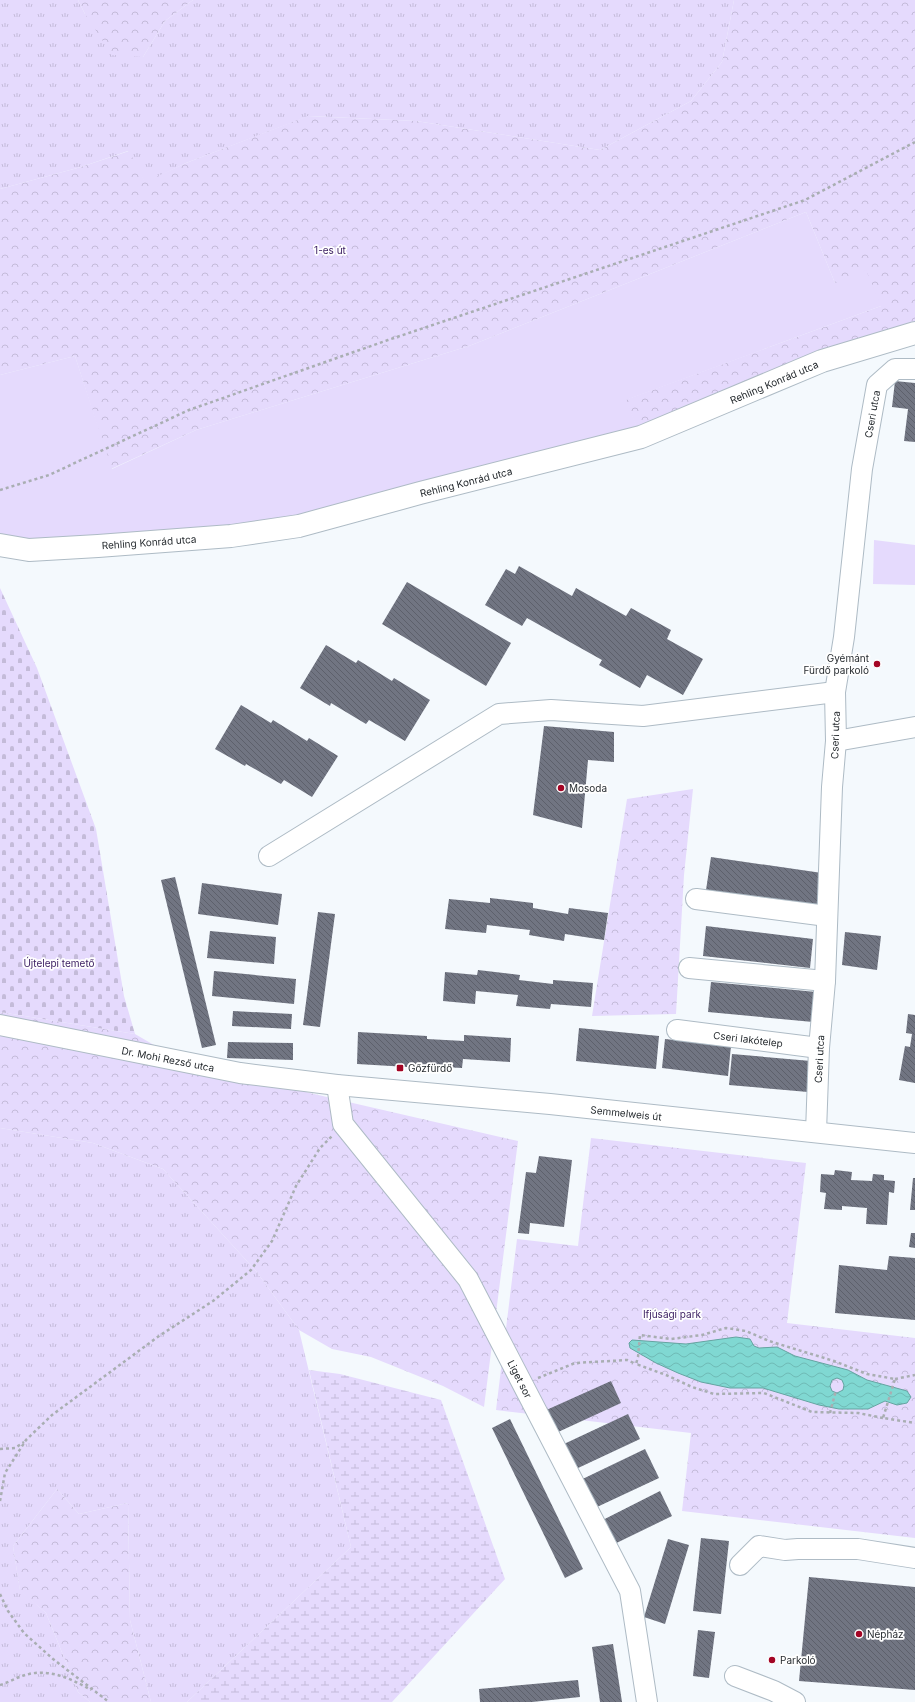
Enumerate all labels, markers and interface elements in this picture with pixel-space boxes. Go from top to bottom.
park label: 1-es út [314,244,347,256]
street label: Rehling Konrád utca [728,358,820,406]
street label: Cseri utca [862,389,882,439]
street label: Rehling Konrád utca [419,465,513,499]
street label: Rehling Konrád utca [101,533,197,551]
place label: Gyémánt Fürdő parkoló [804,652,870,676]
marker: Gyémánt Fürdő parkoló [872,659,882,669]
street label: Cseri utca [828,711,842,759]
place label: Mosoda [569,782,607,794]
marker: Mosoda [556,783,566,793]
park label: Újtelepi temető [23,956,95,969]
street label: Cseri lakótelep [712,1029,784,1049]
street label: Cseri utca [812,1035,826,1083]
street label: Dr. Mohi Rezső utca [121,1044,215,1074]
place label: Gőzfürdő [408,1062,452,1074]
marker: Gőzfürdő [395,1063,405,1073]
street label: Semmelweis út [590,1103,663,1123]
park label: Ifjúsági park [643,1308,702,1320]
street label: Liget sor [505,1358,535,1400]
place label: Népház [867,1628,904,1640]
marker: Népház [854,1629,864,1639]
place label: Parkoló [780,1654,816,1666]
marker: Parkoló [767,1655,777,1665]

